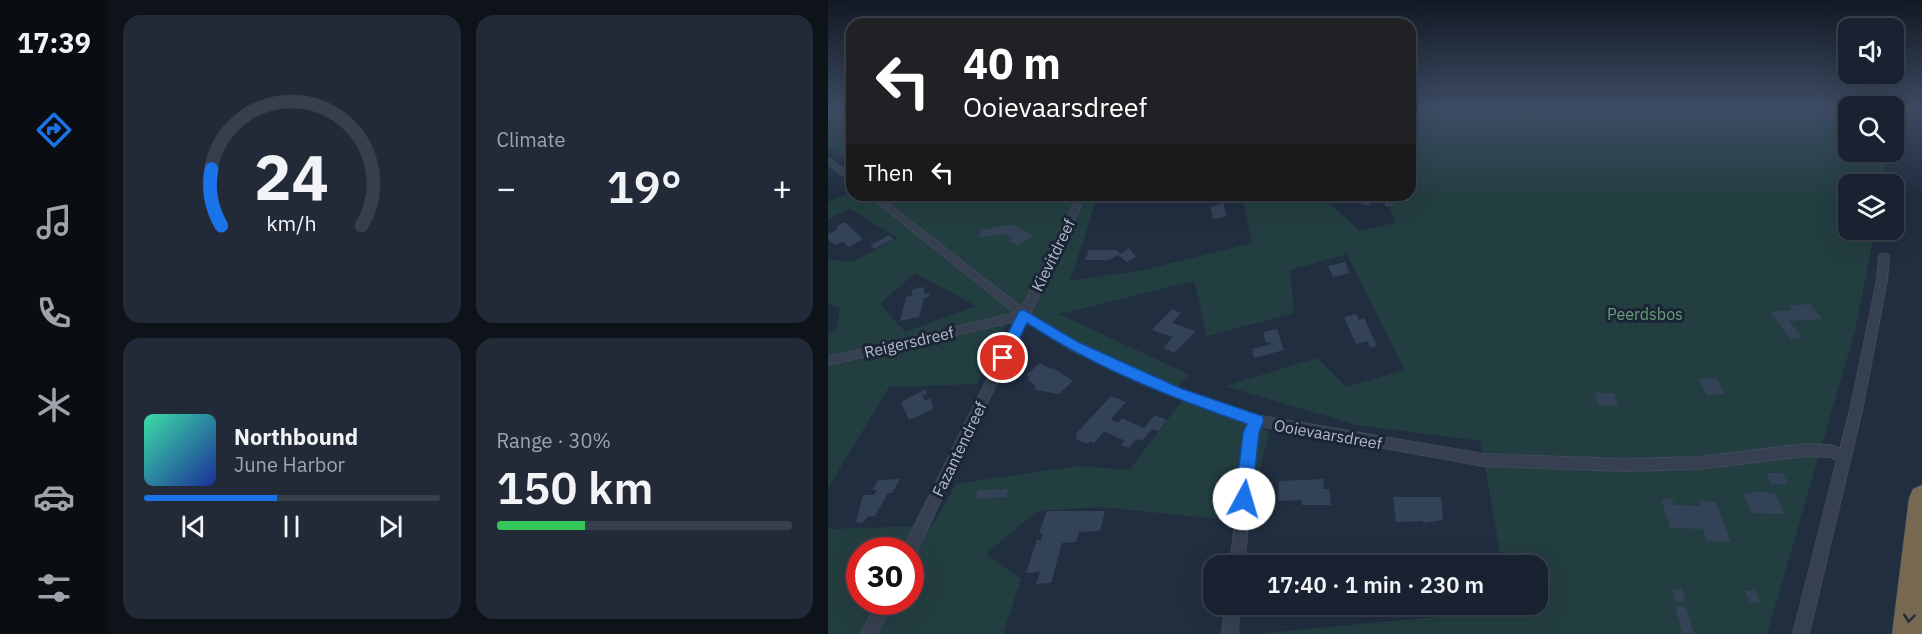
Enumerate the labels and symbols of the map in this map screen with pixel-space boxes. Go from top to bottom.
street label: Kievitdreef [1027,216,1079,294]
park label: Peerdsbos [1607,304,1683,324]
street label: Reigersdreef [862,322,956,362]
pin [977,332,1028,383]
street label: Fazantendreef [927,398,991,500]
street label: Ooievaarsdreef [1272,415,1384,453]
position arrow [1212,467,1276,531]
speed limit sign: 30 [846,537,924,615]
one-way arrow [1903,614,1915,623]

